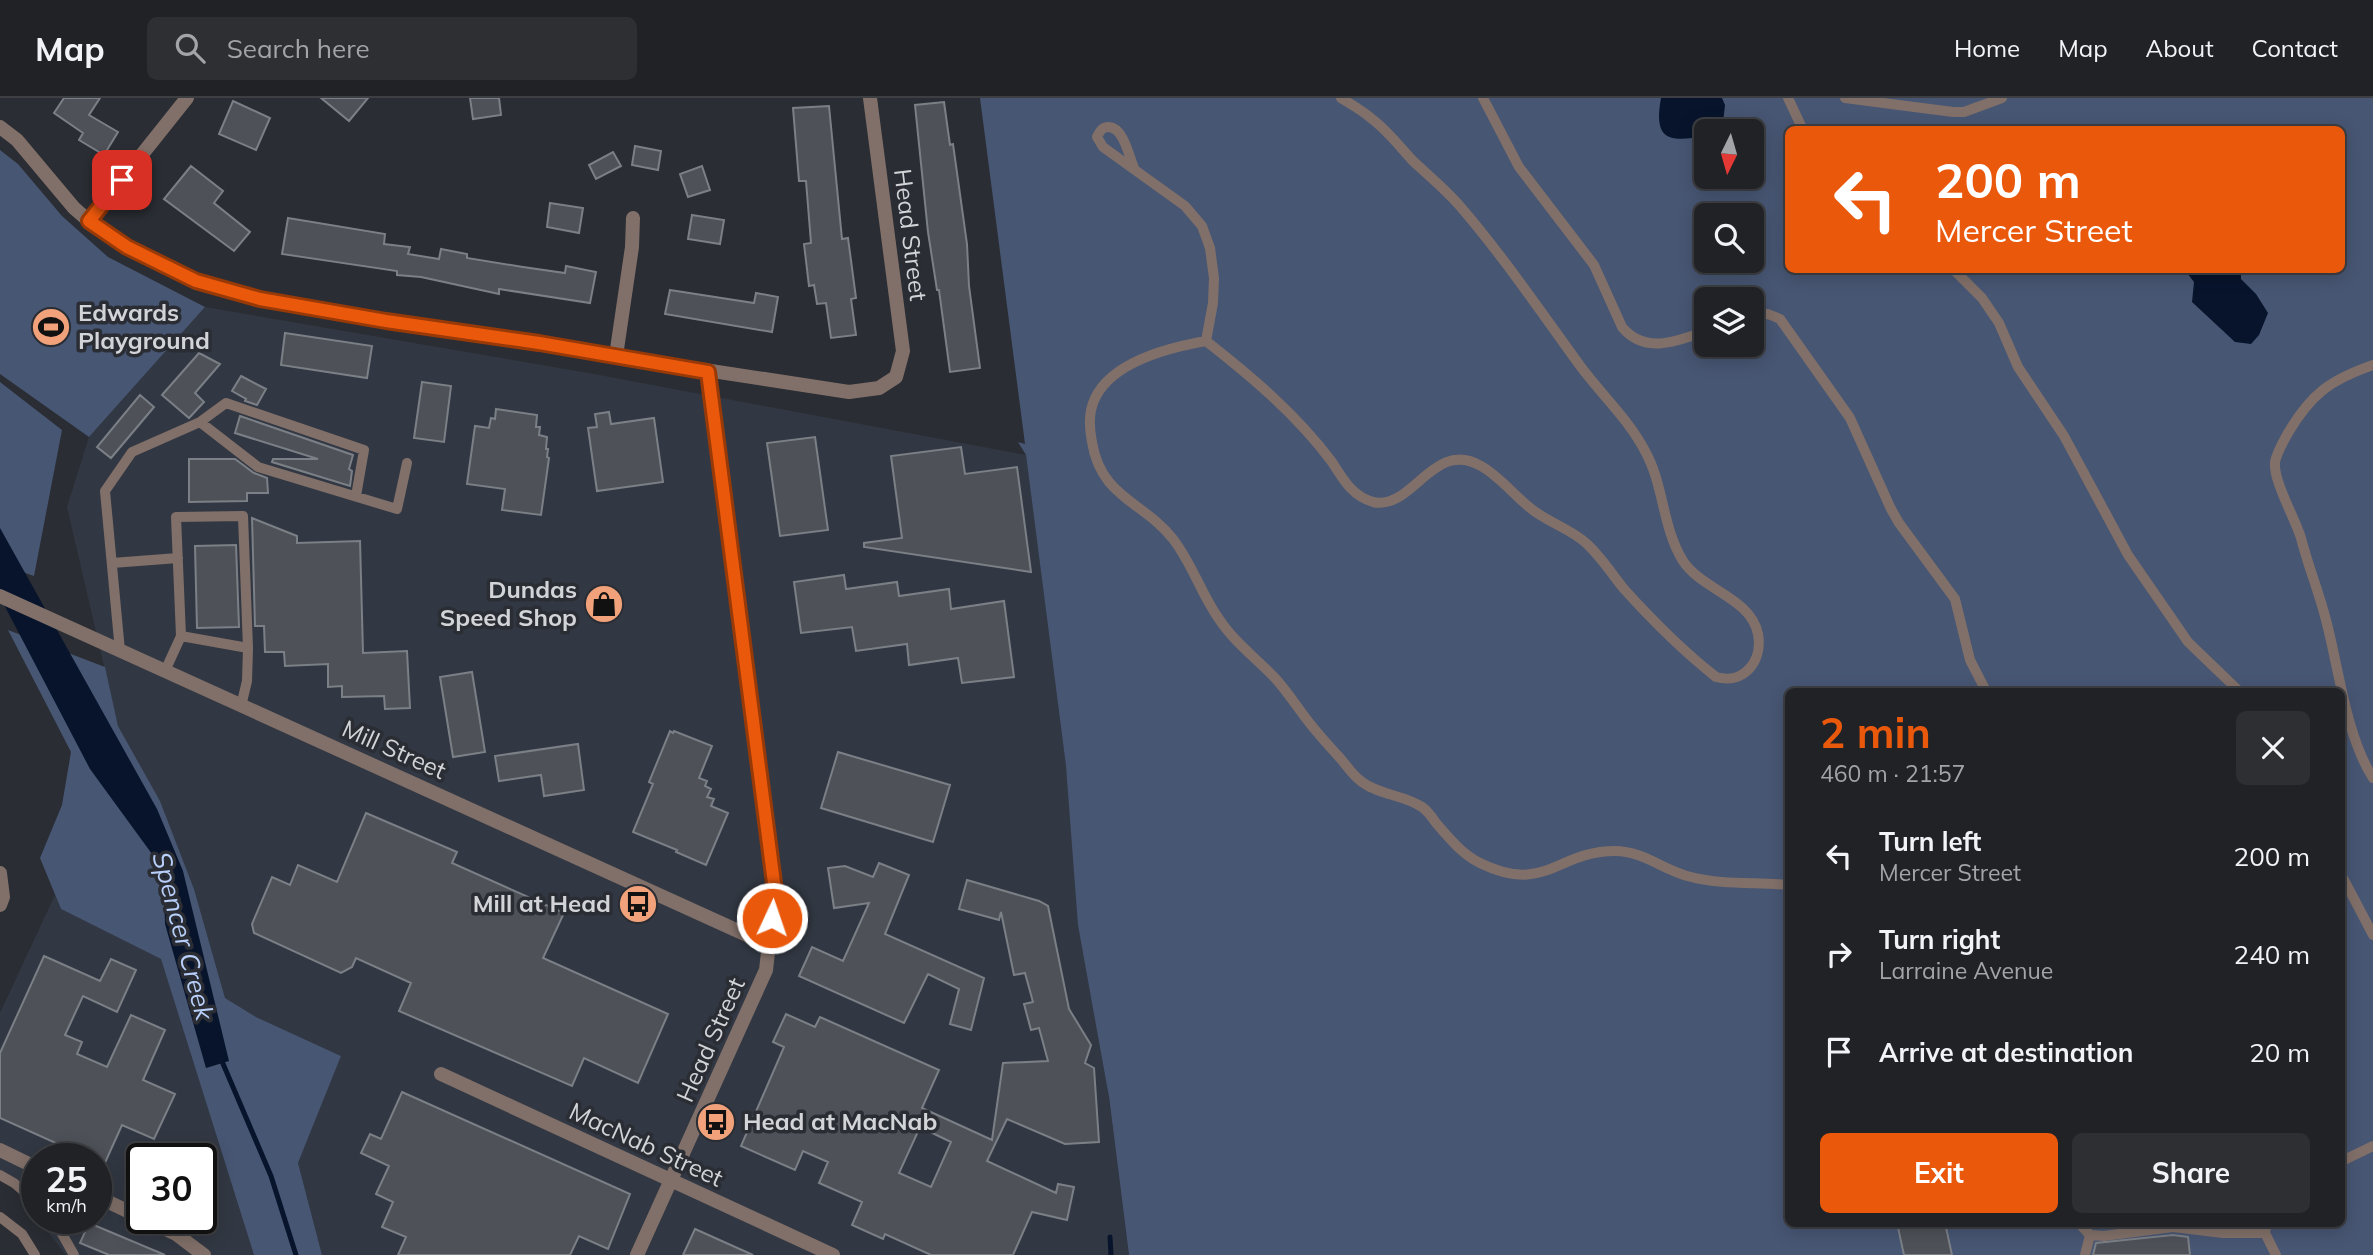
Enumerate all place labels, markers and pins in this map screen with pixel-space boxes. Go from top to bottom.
pin [92,150,152,210]
place label: Edwards Playground [78,297,210,355]
sports icon: Edwards Playground [30,306,72,348]
place label: Dundas Speed Shop [440,574,577,632]
shop icon: Dundas Speed Shop [583,583,625,625]
bus stop icon: Mill at Head [617,883,659,925]
place label: Mill at Head [473,888,611,918]
bus stop icon: Head at MacNab [695,1101,737,1143]
place label: Head at MacNab [743,1106,937,1136]

